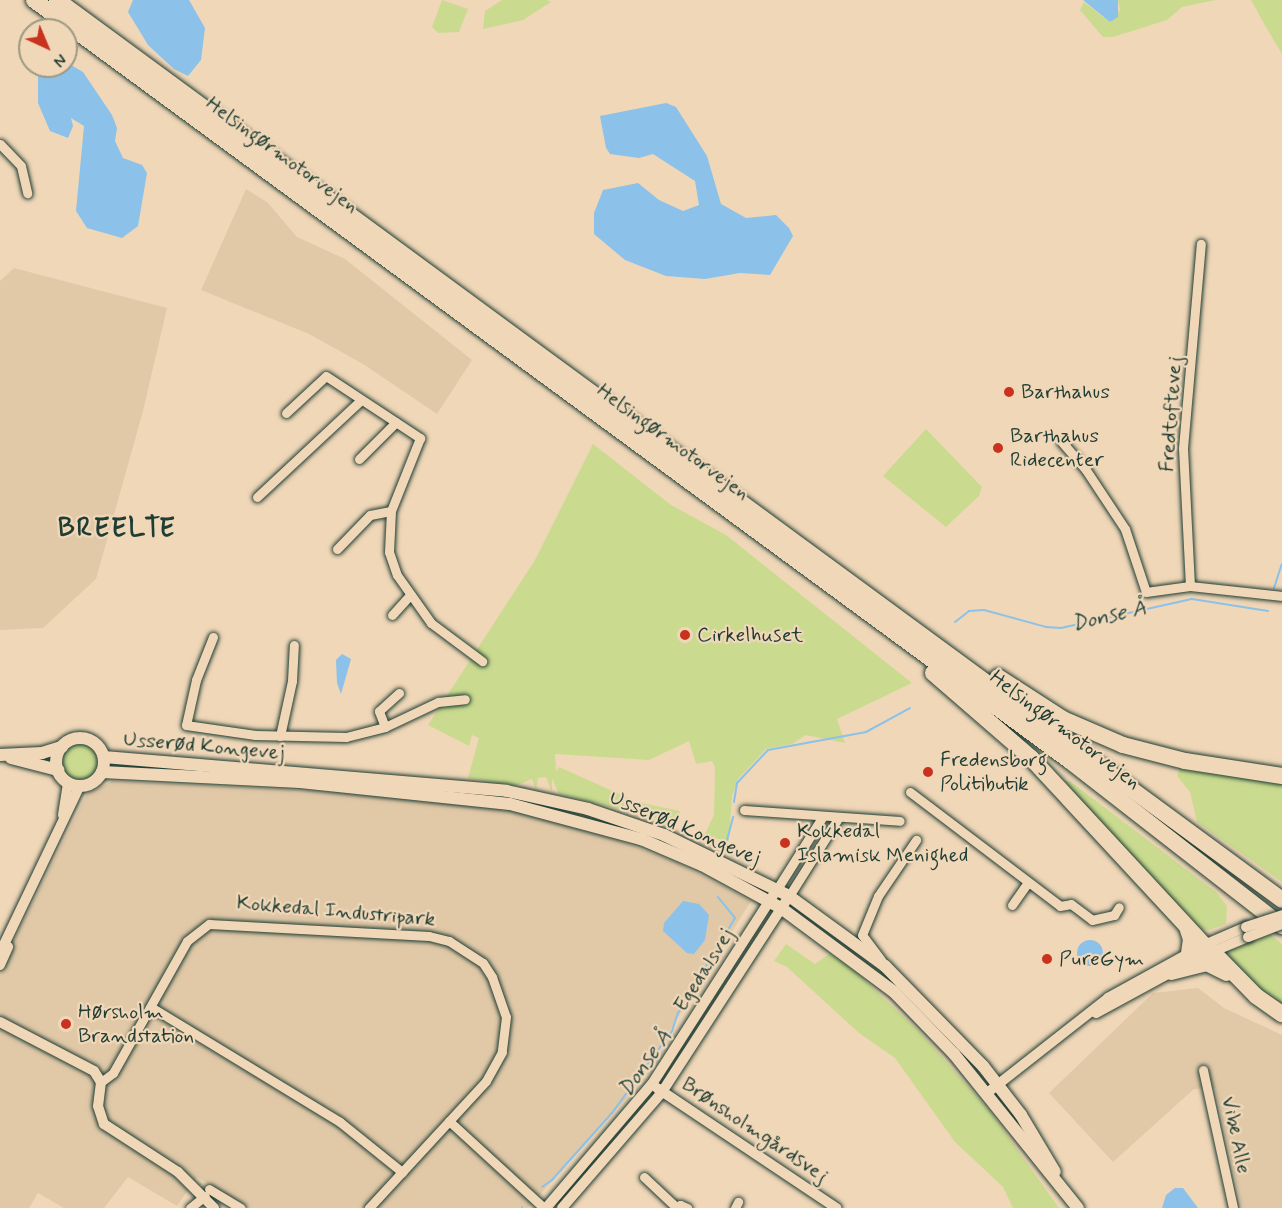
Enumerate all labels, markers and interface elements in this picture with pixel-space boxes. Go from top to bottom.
north arrow [18,18,78,78]
text: N [48,49,71,71]
street label: Helsingørmotorvejen [201,91,363,219]
street label: Fredtoftevej [1154,355,1188,473]
street label: Helsingørmotorvejen [592,378,754,506]
place label: Barthahus [1021,379,1110,405]
marker: Barthahus [1002,385,1016,399]
place label: Barthahus Ridecenter [1010,423,1104,473]
marker: Barthahus Ridecenter [991,441,1005,455]
district label: BREELTE [55,513,179,545]
water label: Donse Å [1069,596,1149,638]
place label: Cirkelhuset [697,622,803,648]
marker: Cirkelhuset [678,628,692,642]
street label: Helsingørmotorvejen [984,665,1146,795]
street label: Usserød Kongevej [123,726,285,766]
place label: Fredensborg Politibutik [940,747,1047,797]
marker: Fredensborg Politibutik [921,765,935,779]
street label: Usserød Kongevej [606,785,764,871]
place label: Kokkedal Islamisk Menighed [797,818,974,868]
marker: Kokkedal Islamisk Menighed [778,836,792,850]
street label: Kokkedal Industripark [238,890,434,932]
street label: Egedalsvej [668,924,740,1016]
place label: PureGym [1059,946,1144,972]
marker: PureGym [1040,952,1054,966]
place label: Hørsholm Brandstation [78,999,194,1049]
marker: Hørsholm Brandstation [59,1017,73,1031]
water label: Donse Å [613,1025,679,1103]
street label: Brønsholmgårdsvej [677,1072,833,1188]
street label: Vibe Alle [1216,1094,1256,1176]

